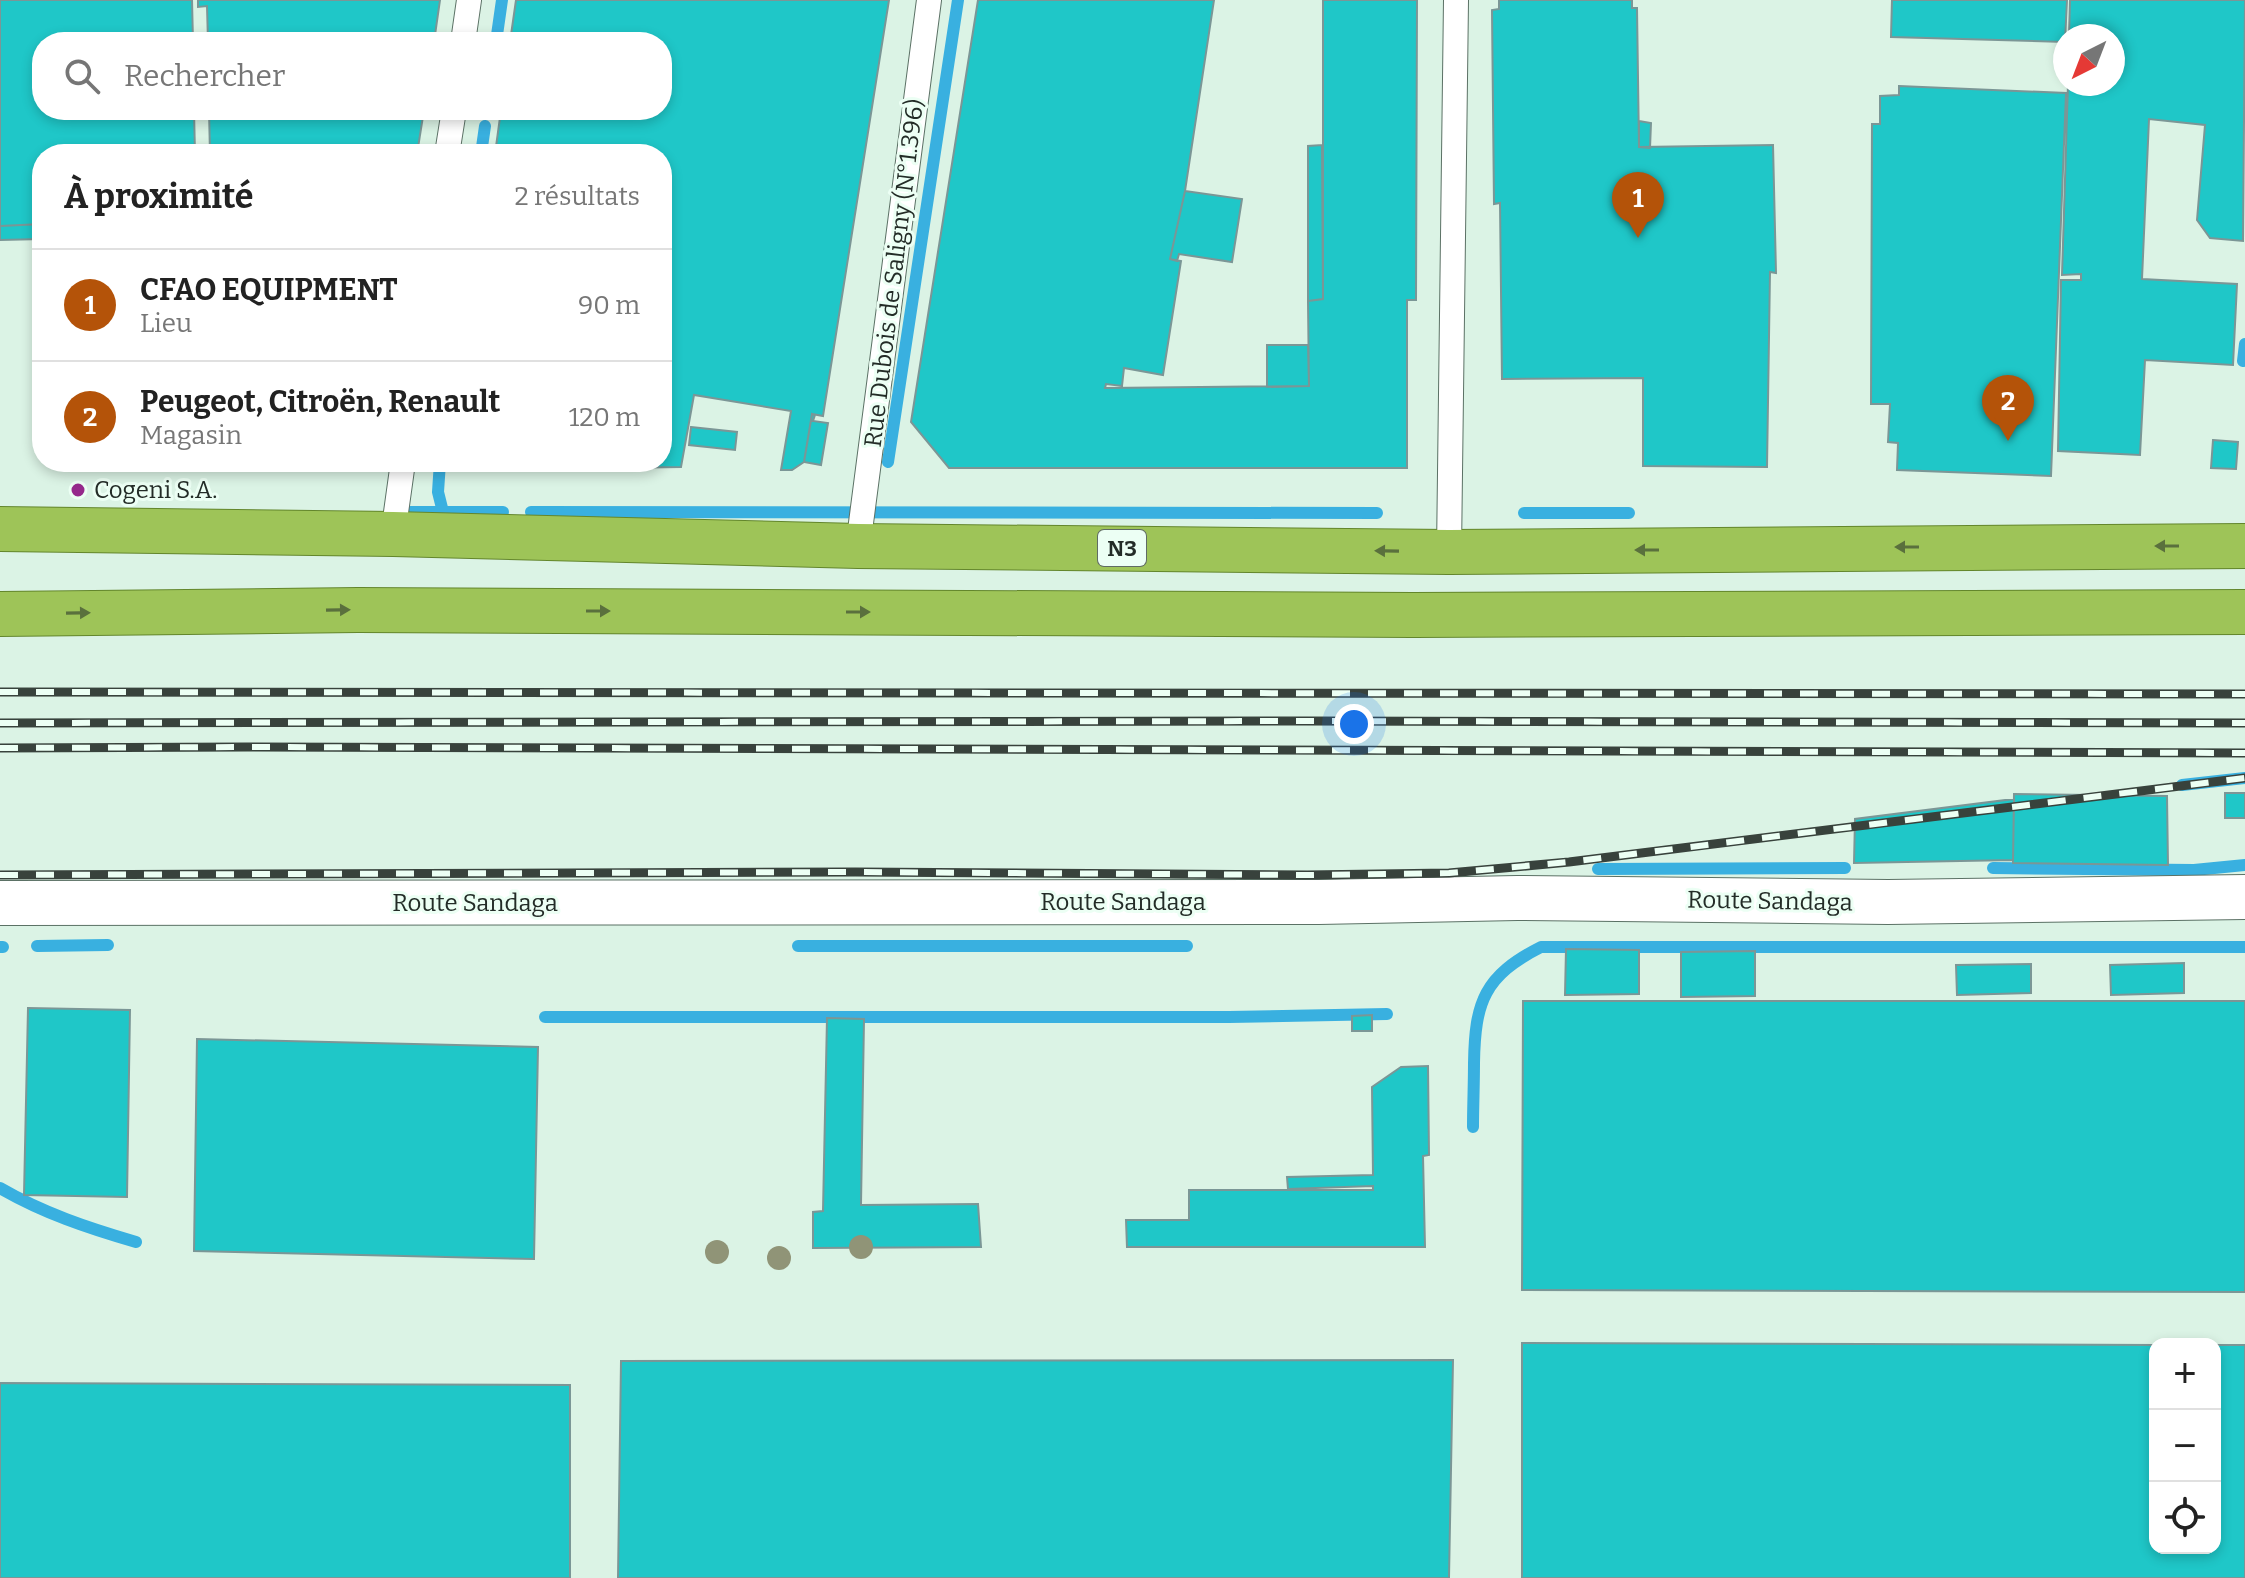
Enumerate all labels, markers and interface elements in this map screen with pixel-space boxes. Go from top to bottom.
north arrow [2053,24,2125,96]
search box [32,32,672,120]
icon: search [60,54,104,98]
text: Rechercher [124,58,285,94]
street label: Rue Dubois de Saligny (N°1.396) [859,97,929,449]
pin: 1 [1612,172,1664,238]
text: À proximité [64,176,254,217]
text: 2 résultats [515,181,640,212]
text: CFAO EQUIPMENT [140,272,398,308]
text: 1 [84,290,96,321]
text: 90 m [578,290,640,321]
text: Lieu [140,308,192,339]
pin: 2 [1982,375,2034,441]
text: Peugeot, Citroën, Renault [140,384,500,420]
text: 2 [83,402,97,433]
text: 120 m [569,402,640,433]
text: Magasin [140,420,242,451]
place label: Cogeni S.A. [94,476,217,504]
marker: Cogeni S.A. [69,481,87,499]
road number: N3 [1098,530,1146,566]
one-way arrow [2154,540,2179,552]
one-way arrow [1894,541,1919,553]
one-way arrow [1634,544,1659,556]
one-way arrow [1374,545,1399,557]
one-way arrow [326,604,351,617]
one-way arrow [586,605,611,617]
one-way arrow [846,606,871,618]
one-way arrow [66,607,91,619]
your location [1334,704,1374,744]
street label: Route Sandaga [1687,886,1853,916]
street label: Route Sandaga [1040,888,1206,916]
street label: Route Sandaga [392,889,558,917]
map controls [2149,1338,2221,1554]
button: + [2149,1338,2221,1410]
button: − [2149,1410,2221,1482]
button: locate [2149,1482,2221,1554]

